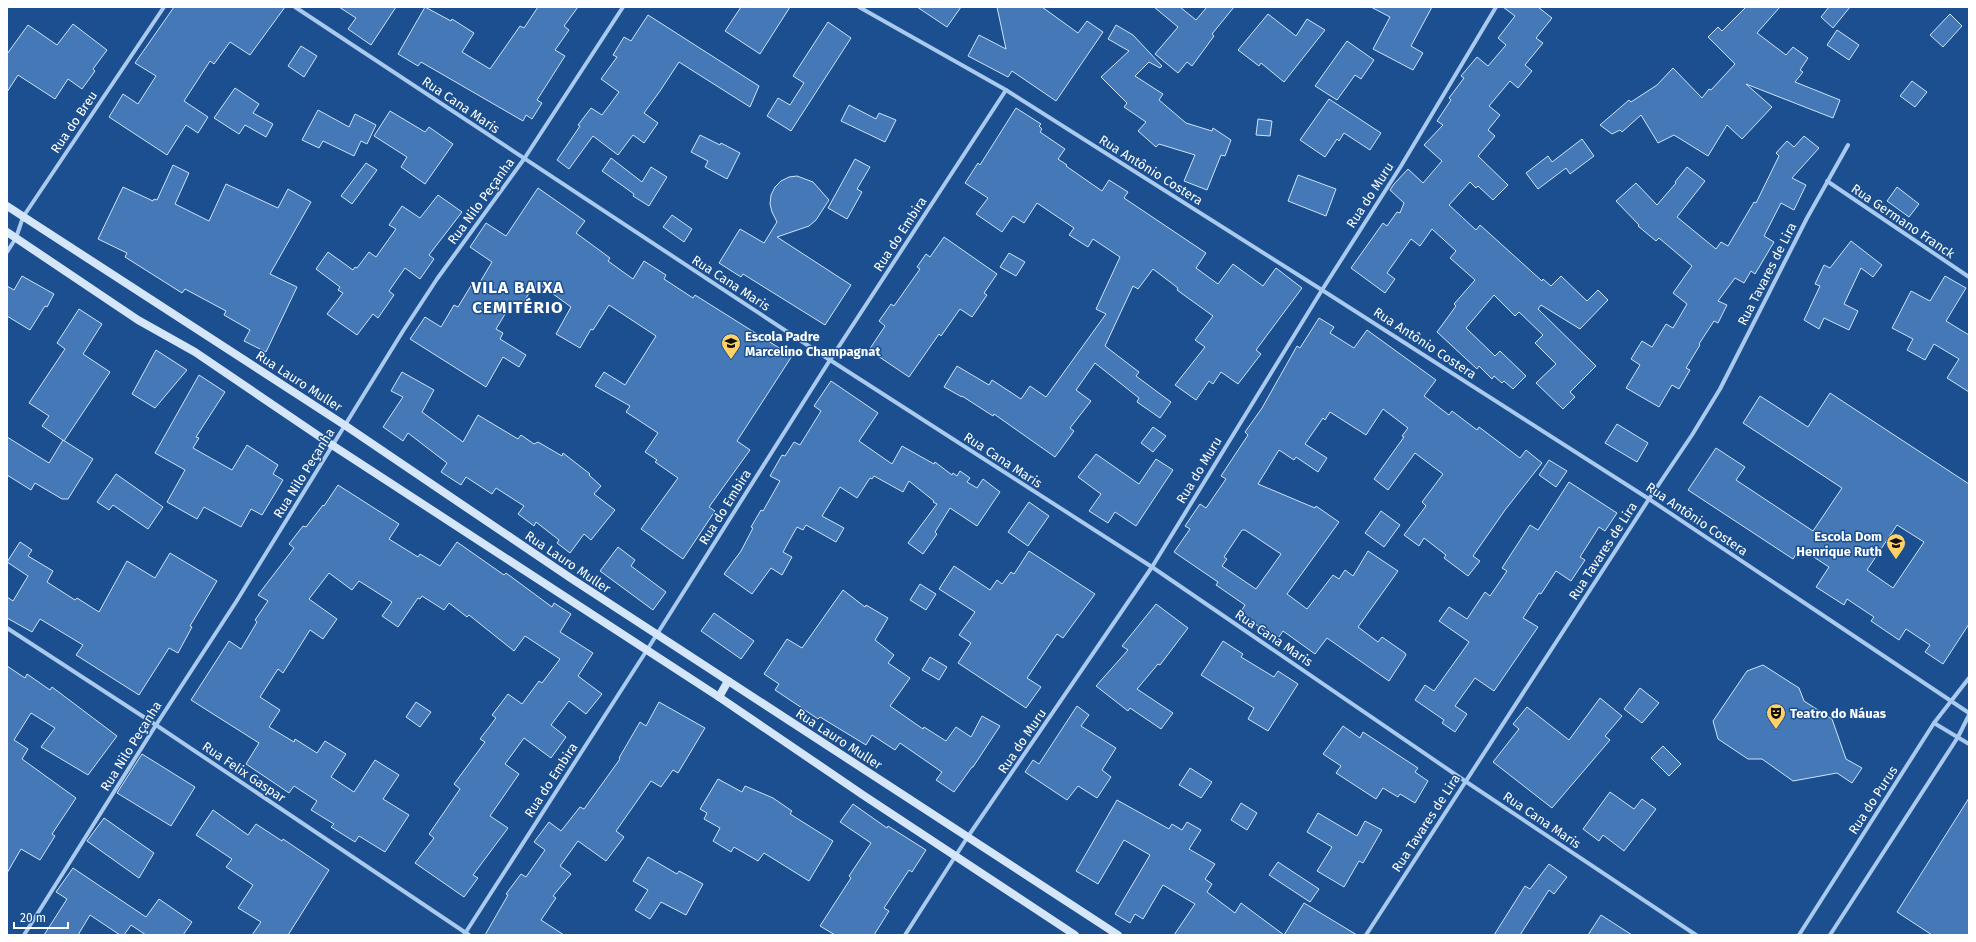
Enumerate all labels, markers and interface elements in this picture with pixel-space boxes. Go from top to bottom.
street label: Rua Cana Maris [419,74,503,136]
street label: Rua do Breu [48,88,100,156]
street label: Rua Antônio Costera [1096,132,1206,208]
street label: Rua Nilo Peçanha [445,155,517,247]
street label: Rua do Muru [1343,159,1397,231]
street label: Rua Germano Franck [1849,181,1958,261]
street label: Rua do Embira [870,194,930,274]
street label: Rua Tavares de Lira [1735,220,1799,328]
street label: Rua Cana Maris [689,252,773,314]
district label: VILA BAIXA CEMITÉRIO [471,277,564,318]
street label: Rua Antônio Costera [1371,304,1479,382]
place label: Escola Padre Marcelino Champagnat [745,329,881,359]
school or university icon: Escola Padre Marcelino Champagnat [720,332,742,360]
street label: Rua Lauro Muller [253,347,345,415]
street label: Rua Nilo Peçanha [270,425,338,521]
street label: Rua Cana Maris [961,429,1045,491]
street label: Rua do Muru [1173,434,1225,506]
street label: Rua do Embira [696,467,754,547]
street label: Rua Antônio Costera [1643,479,1751,559]
street label: Rua Tavares de Lira [1566,499,1640,603]
street label: Rua Lauro Muller [522,528,614,596]
place label: Escola Dom Henrique Ruth [1796,529,1882,559]
school or university icon: Escola Dom Henrique Ruth [1885,532,1907,560]
street label: Rua Cana Maris [1232,607,1316,669]
street label: Rua Nilo Peçanha [97,698,165,794]
theatre icon: Teatro do Náuas [1765,702,1787,730]
street label: Rua Lauro Muller [793,705,885,773]
street label: Rua do Muru [995,706,1049,776]
place label: Teatro do Náuas [1790,706,1887,721]
street label: Rua Felix Gaspar [200,739,288,805]
street label: Rua do Embira [521,740,581,820]
street label: Rua do Purus [1845,763,1901,837]
street label: Rua Tavares de Lira [1389,771,1463,875]
street label: Rua Cana Maris [1500,789,1584,851]
scale bar [14,904,68,930]
text: 20 m [20,911,46,925]

